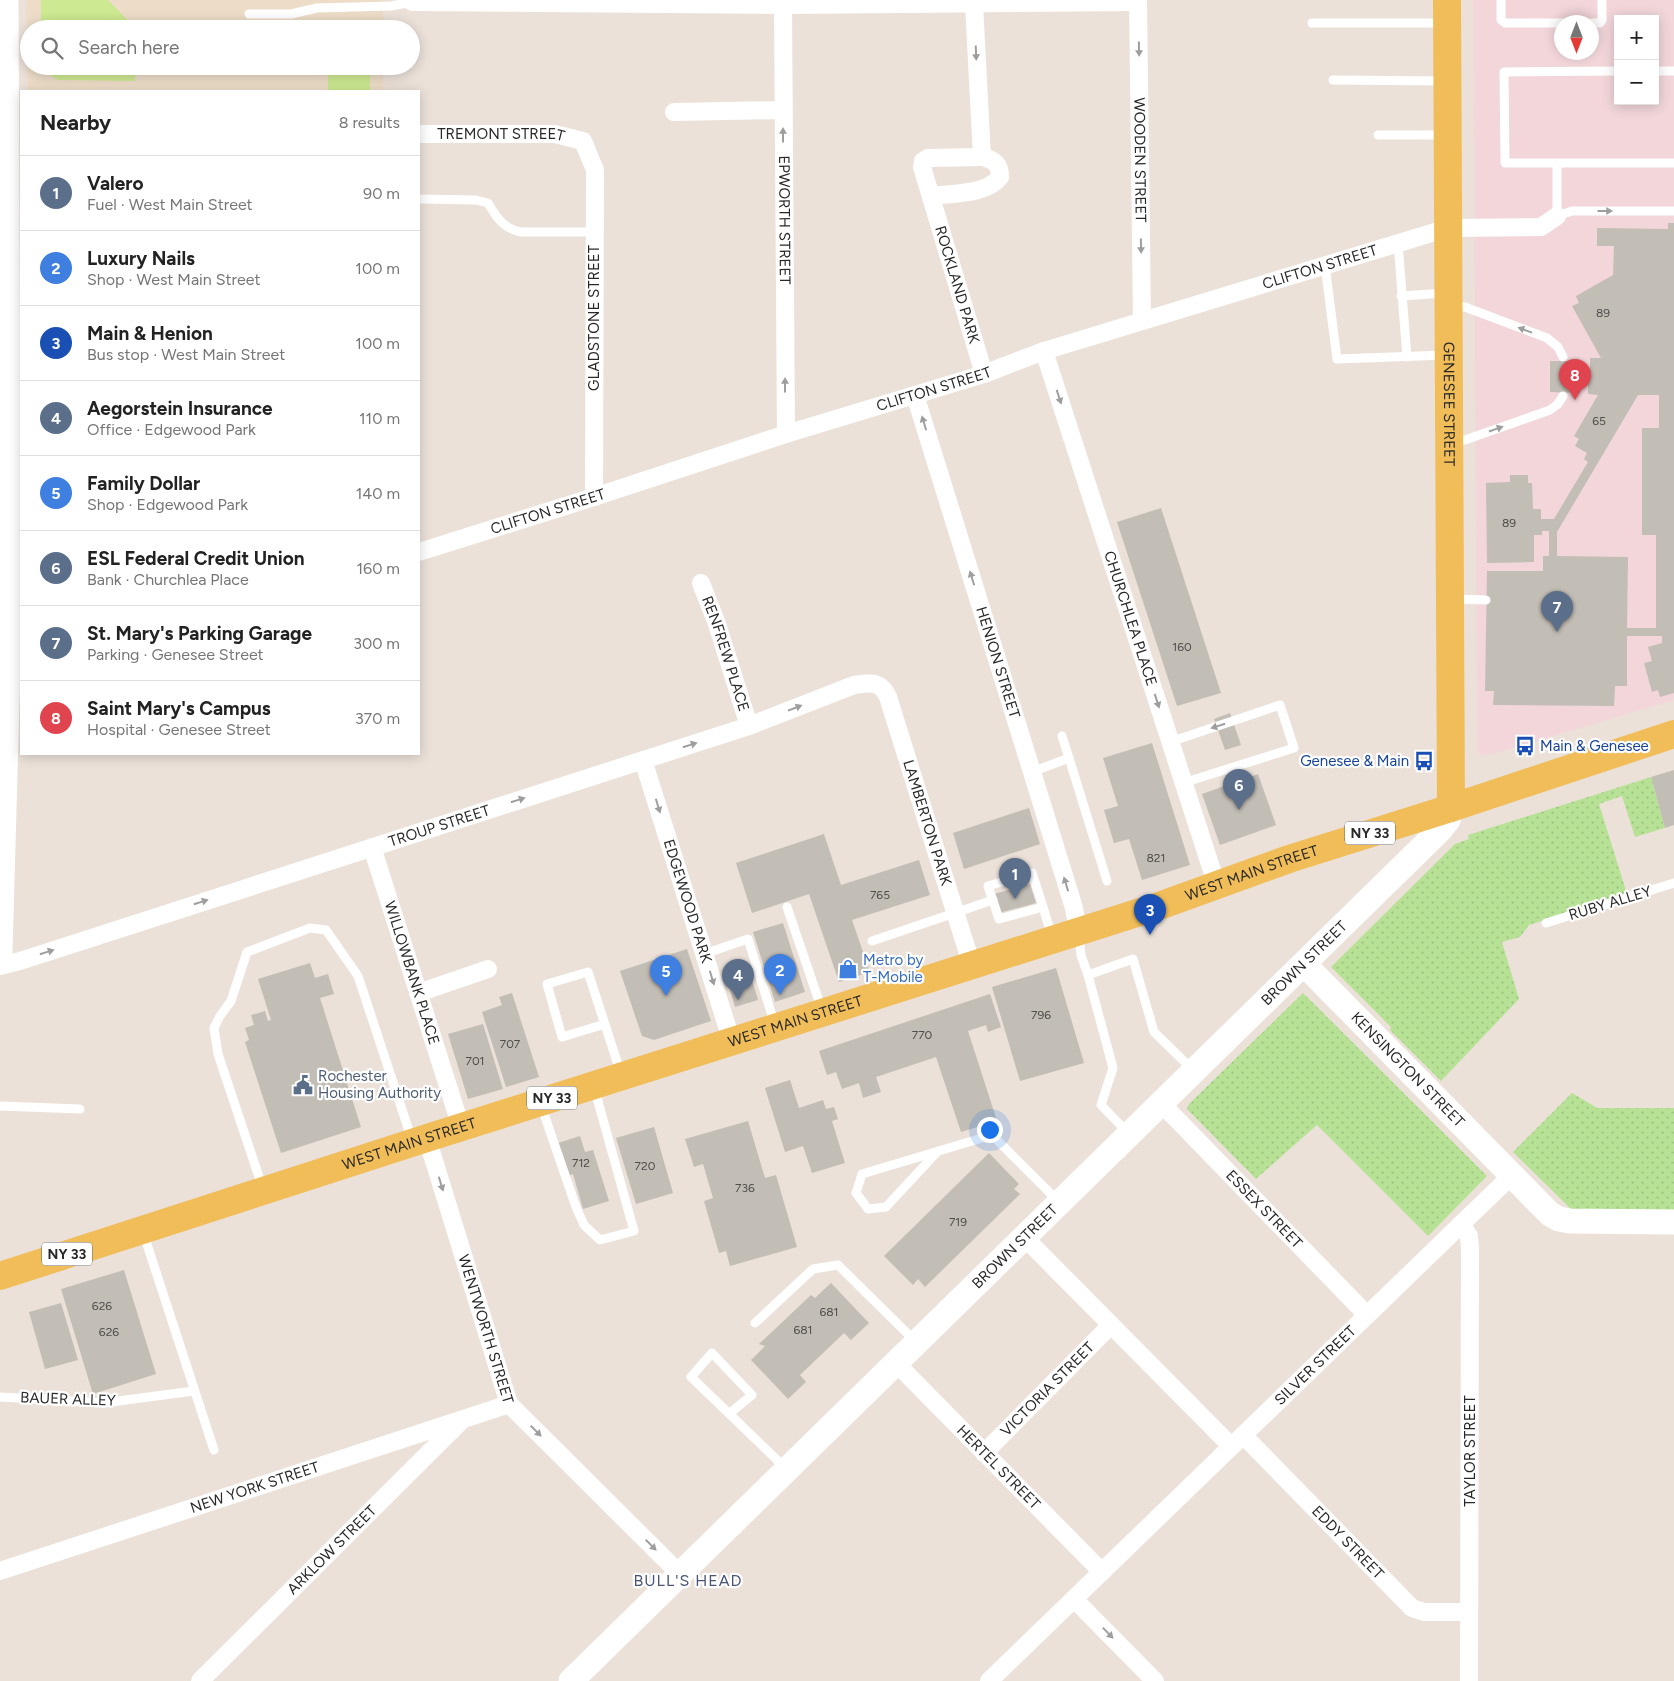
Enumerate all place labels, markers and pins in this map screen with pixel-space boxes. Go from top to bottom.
pin: 8 [1559,359,1591,400]
pin: 7 [1541,591,1573,632]
bus stop icon: Main & Genesee [1514,735,1536,757]
place label: Main & Genesee [1540,737,1649,755]
bus stop icon: Genesee & Main [1413,750,1435,772]
place label: Genesee & Main [1300,752,1409,770]
pin: 6 [1223,769,1255,810]
pin: 1 [999,858,1031,899]
pin: 3 [1134,894,1166,935]
place label: Metro by T-Mobile [863,951,924,986]
pin: 2 [764,954,796,995]
pin: 5 [650,955,682,996]
shop icon: Metro by T-Mobile [837,958,859,980]
pin: 4 [722,959,754,1000]
place label: Rochester Housing Authority [318,1067,441,1102]
public building icon: Rochester Housing Authority [292,1074,314,1096]

